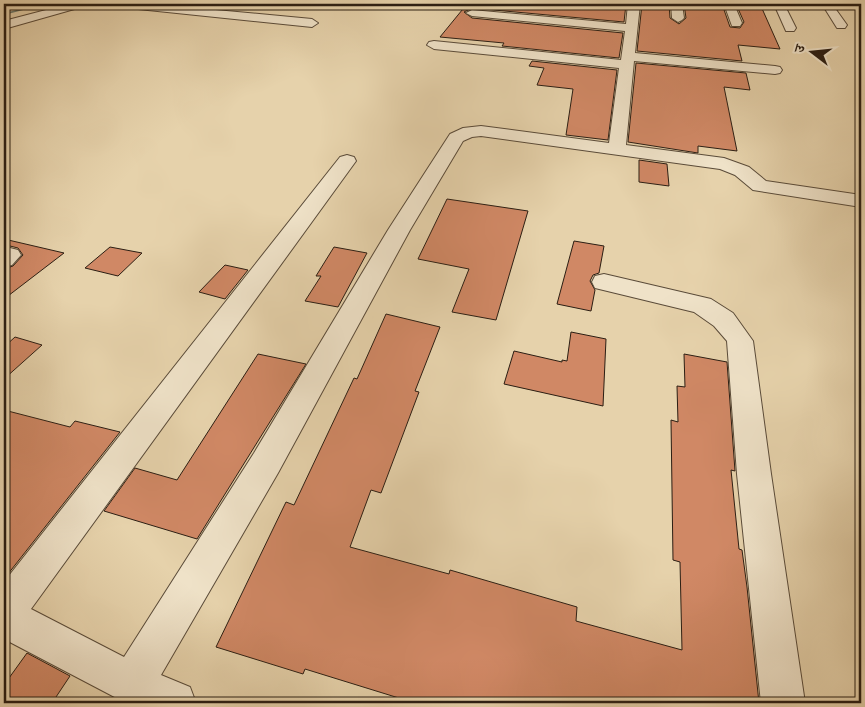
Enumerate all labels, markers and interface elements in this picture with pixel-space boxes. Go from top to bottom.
north arrow [788,28,838,78]
text: उ [791,42,809,55]

